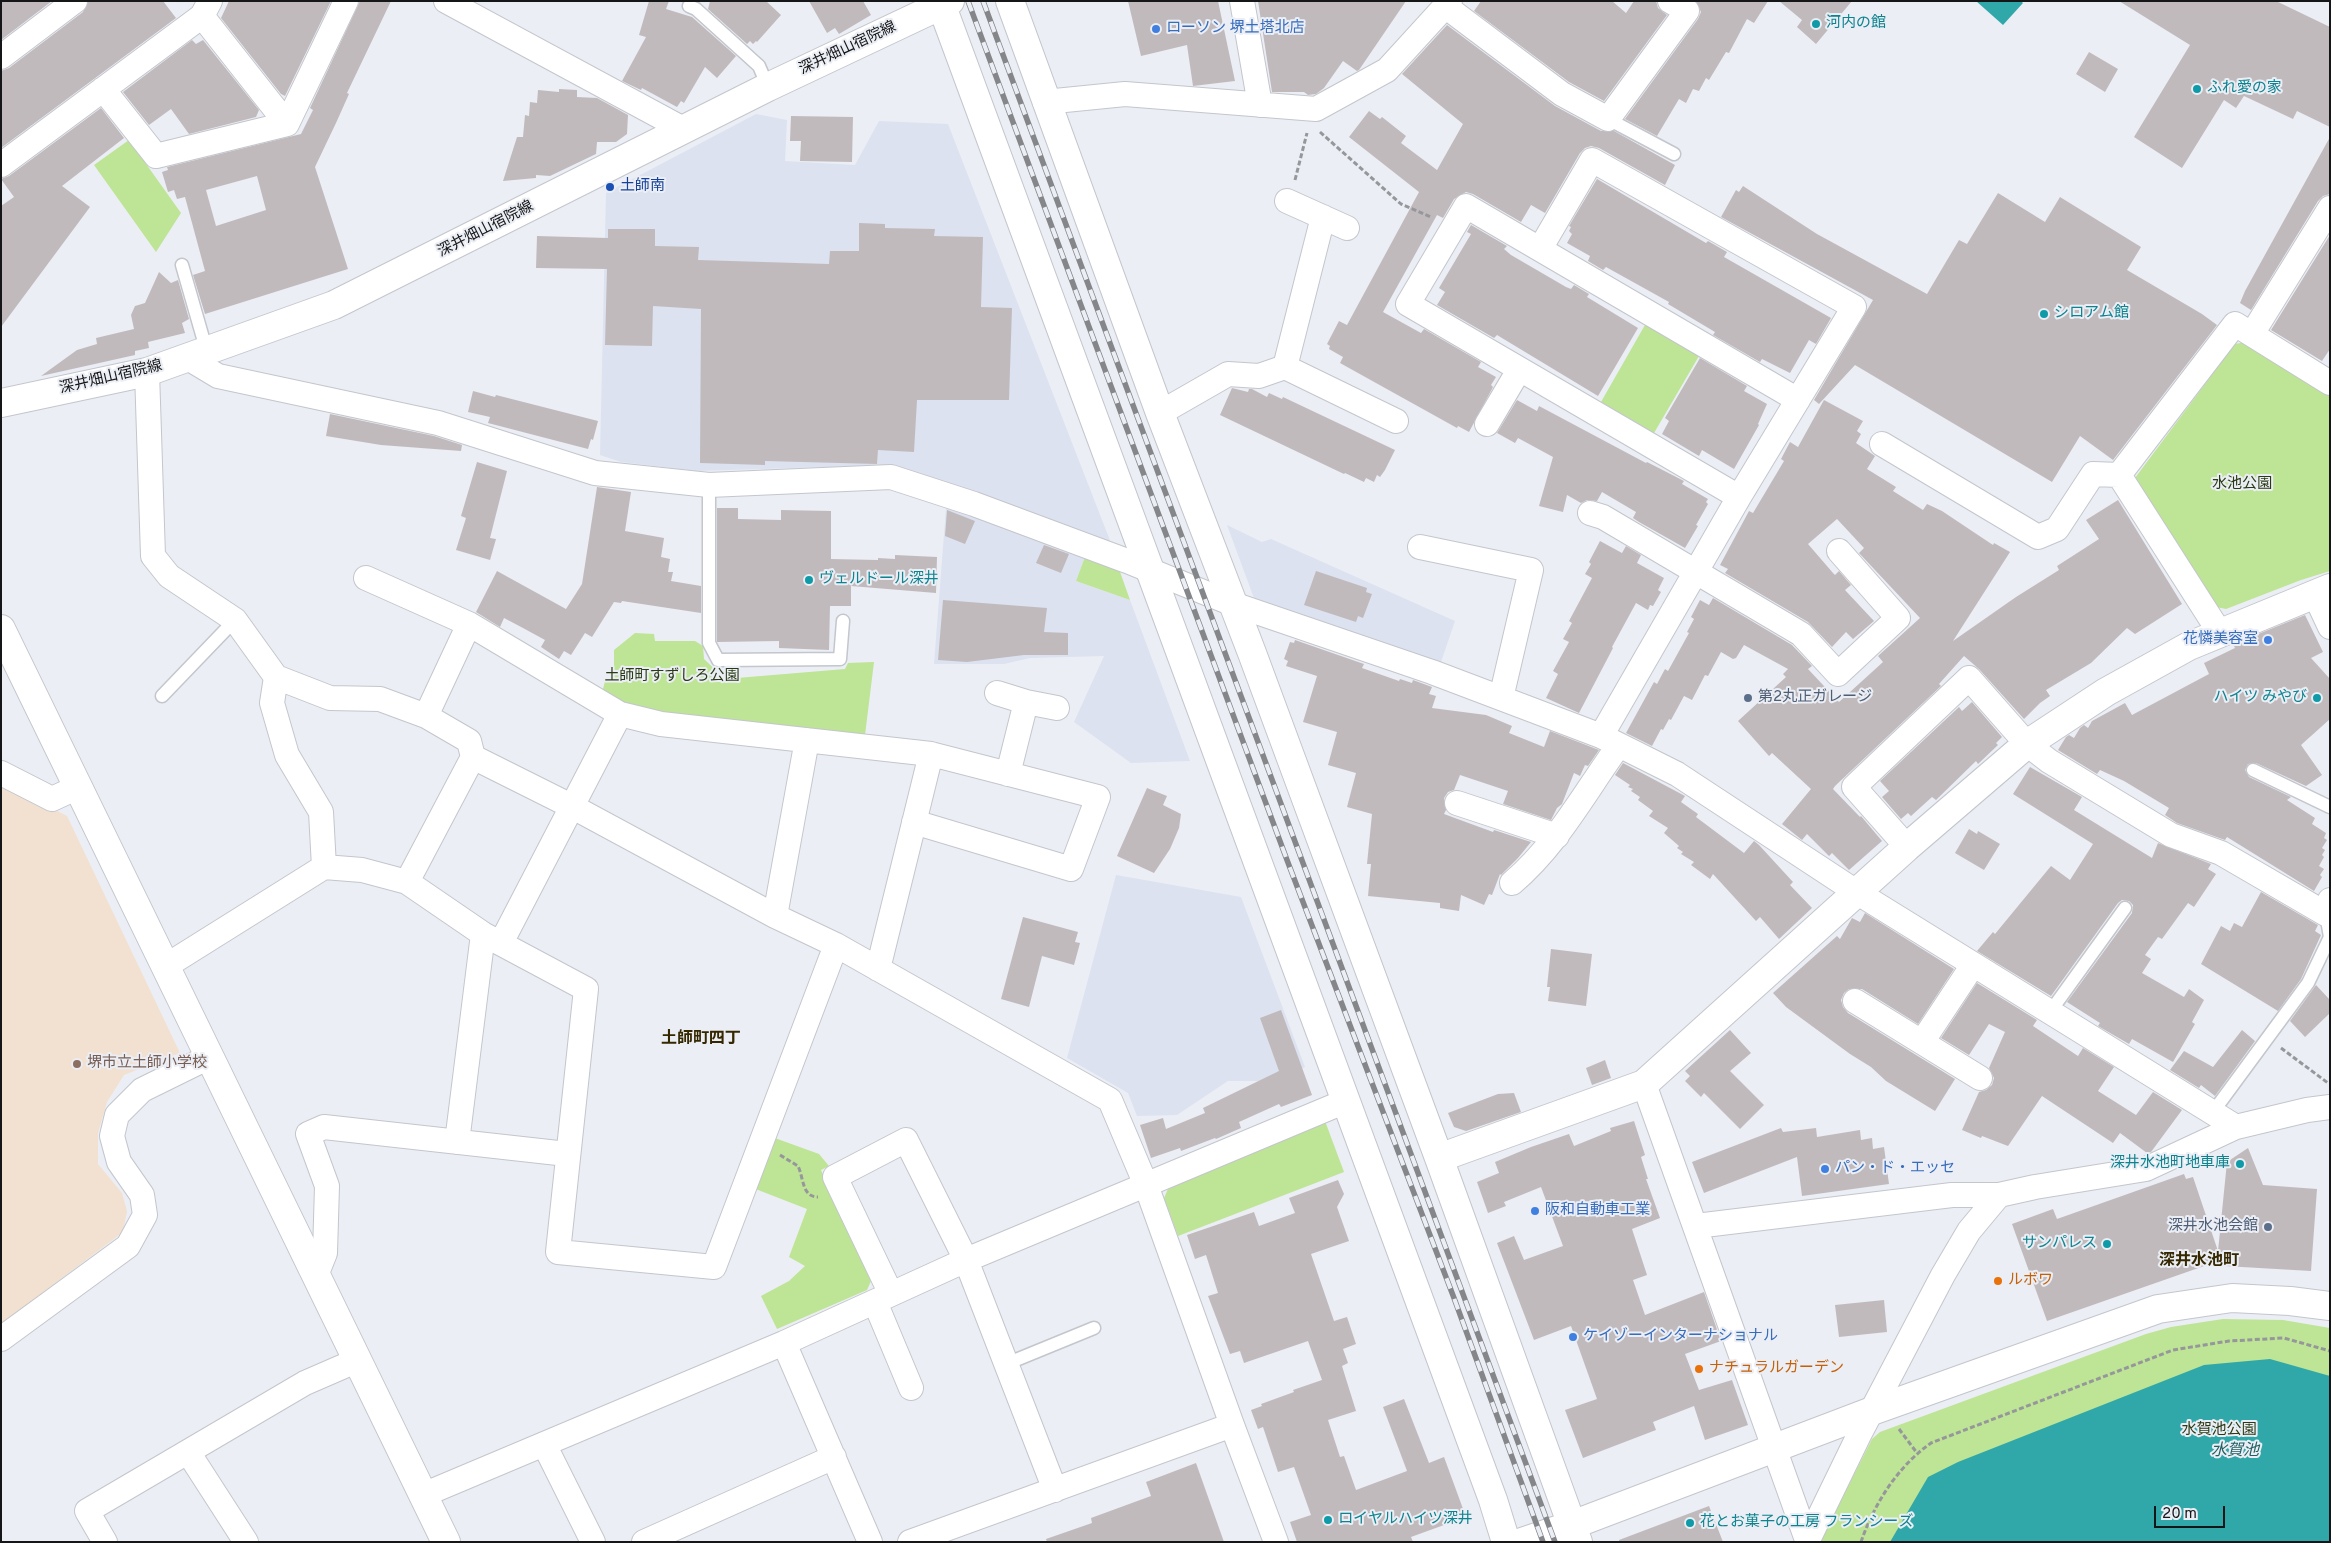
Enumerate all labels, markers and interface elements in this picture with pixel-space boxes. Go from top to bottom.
place label: 河内の館 [1826,15,1886,33]
marker: 河内の館 [1810,18,1822,30]
street label: 深井畑山宿院線 [797,19,899,79]
place label: ローソン 堺土塔北店 [1166,20,1305,38]
marker: ローソン 堺土塔北店 [1150,23,1162,35]
place label: ふれ愛の家 [2207,80,2282,98]
marker: ふれ愛の家 [2191,83,2203,95]
place label: 土師南 [620,178,665,196]
marker: 土師南 [604,181,616,193]
street label: 深井畑山宿院線 [435,198,537,262]
place label: シロアム館 [2054,305,2129,323]
marker: シロアム館 [2038,308,2050,320]
street label: 深井畑山宿院線 [58,357,164,399]
park label: 水池公園 [2212,476,2272,494]
place label: ヴェルドール深井 [819,571,939,589]
marker: ヴェルドール深井 [803,574,815,586]
place label: 花憐美容室 [2183,631,2258,649]
marker: 花憐美容室 [2262,634,2274,646]
park label: 土師町すずしろ公園 [605,668,739,686]
place label: 第2丸正ガレージ [1758,689,1872,707]
place label: ハイツ みやび [2213,689,2307,707]
marker: 第2丸正ガレージ [1742,692,1754,704]
marker: ハイツ みやび [2311,692,2323,704]
district label: 土師町四丁 [661,1030,741,1050]
place label: 堺市立土師小学校 [87,1055,207,1073]
marker: 堺市立土師小学校 [71,1058,83,1070]
place label: 深井水池町地車庫 [2110,1155,2230,1173]
marker: 深井水池町地車庫 [2234,1158,2246,1170]
place label: パン・ド・エッセ [1835,1160,1955,1178]
marker: パン・ド・エッセ [1819,1163,1831,1175]
place label: 阪和自動車工業 [1545,1202,1650,1220]
marker: 阪和自動車工業 [1529,1205,1541,1217]
place label: 深井水池会館 [2168,1218,2258,1236]
marker: 深井水池会館 [2262,1221,2274,1233]
place label: サンパレス [2022,1235,2097,1253]
marker: サンパレス [2101,1238,2113,1250]
district label: 深井水池町 [2159,1252,2239,1272]
place label: ルボワ [2008,1272,2053,1290]
marker: ルボワ [1992,1275,2004,1287]
place label: ケイゾーインターナショナル [1583,1328,1778,1346]
marker: ケイゾーインターナショナル [1567,1331,1579,1343]
place label: ナチュラルガーデン [1709,1360,1844,1378]
marker: ナチュラルガーデン [1693,1363,1705,1375]
park label: 水賀池公園 [2182,1422,2256,1440]
water label: 水賀池 [2211,1442,2259,1462]
scale bar [2156,1496,2227,1528]
text: 20 m [2162,1505,2197,1524]
place label: ロイヤルハイツ深井 [1338,1511,1473,1529]
marker: ロイヤルハイツ深井 [1322,1514,1334,1526]
place label: 花とお菓子の工房 フランシーズ [1700,1514,1914,1532]
marker: 花とお菓子の工房 フランシーズ [1684,1517,1696,1529]

